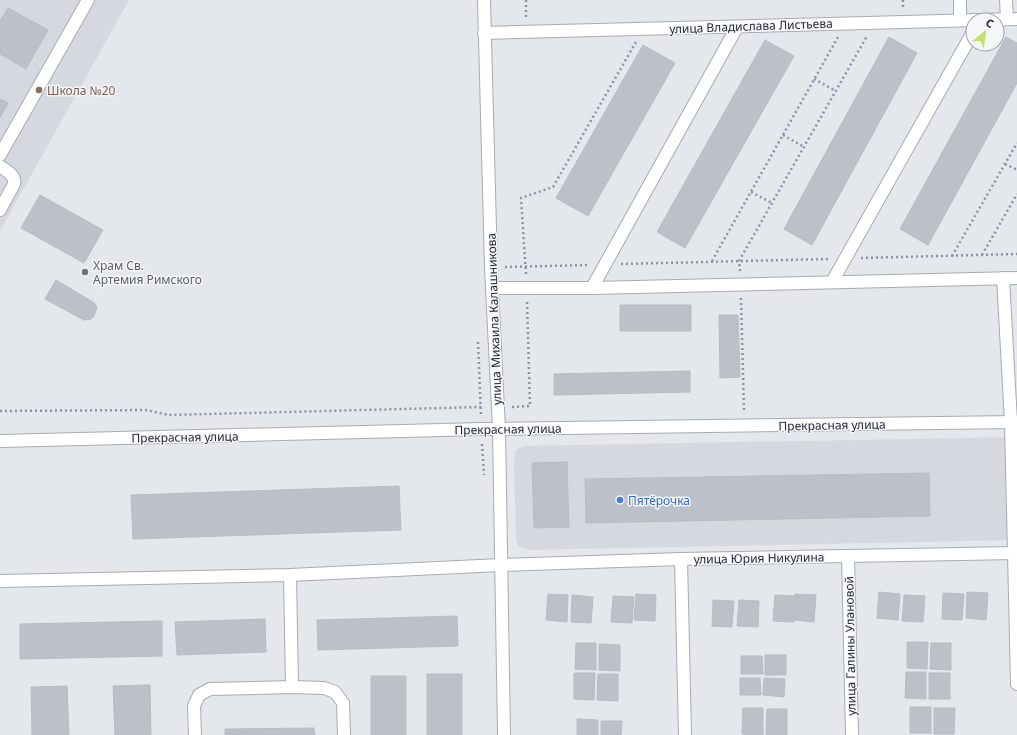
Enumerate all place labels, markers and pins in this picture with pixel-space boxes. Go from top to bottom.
place label: Школа №20 [47,82,116,99]
marker: Школа №20 [34,85,44,95]
place label: Храм Св. Артемия Римского [93,257,202,288]
marker: Храм Св. Артемия Римского [80,267,90,277]
place label: Пятёрочка [628,492,690,509]
marker: Пятёрочка [615,495,625,505]

